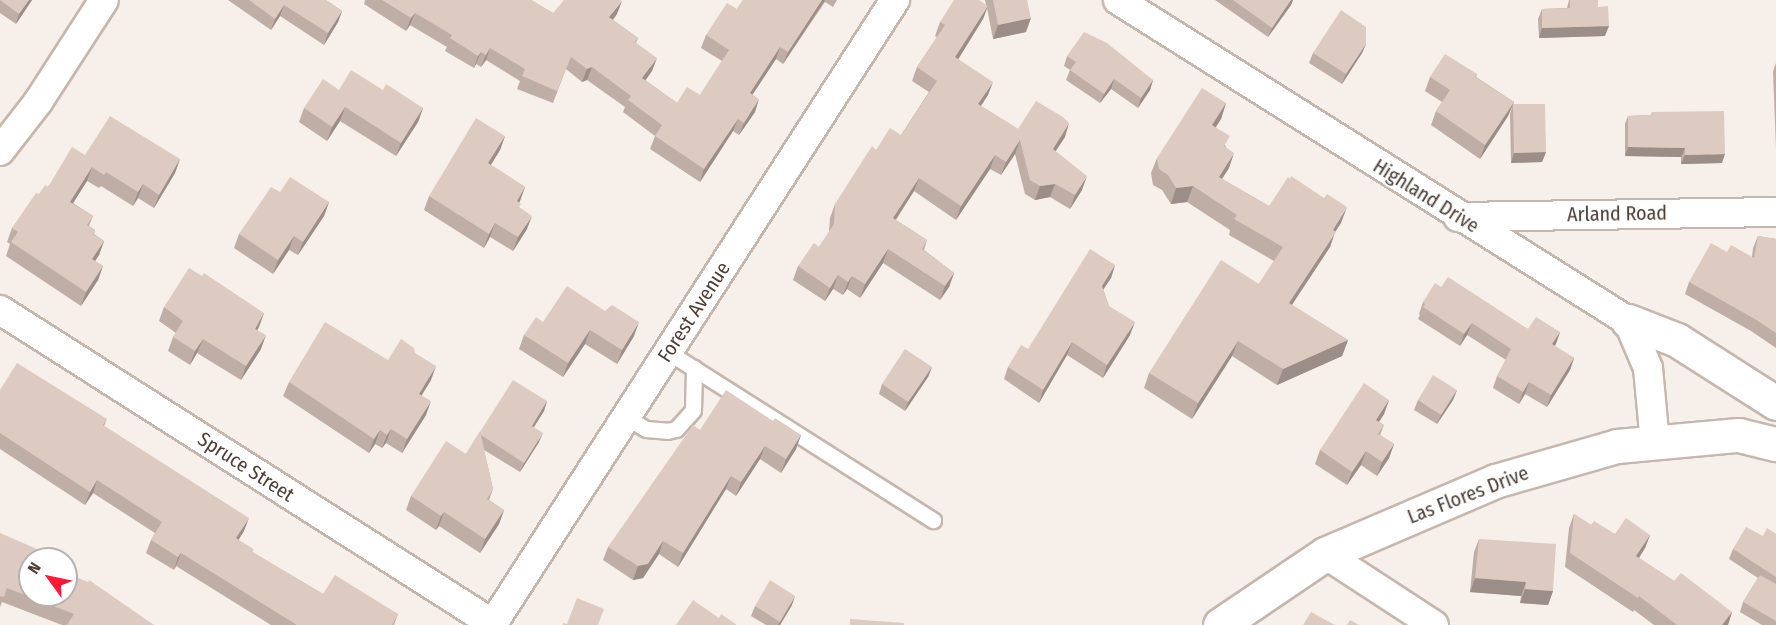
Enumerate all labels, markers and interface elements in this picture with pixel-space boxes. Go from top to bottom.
street label: Highland Drive [1369,154,1483,238]
street label: Arland Road [1567,201,1667,227]
street label: Forest Avenue [653,257,735,367]
street label: Spruce Street [193,427,299,507]
street label: Las Flores Drive [1404,461,1532,529]
north arrow [18,547,78,607]
text: N [24,559,45,577]

